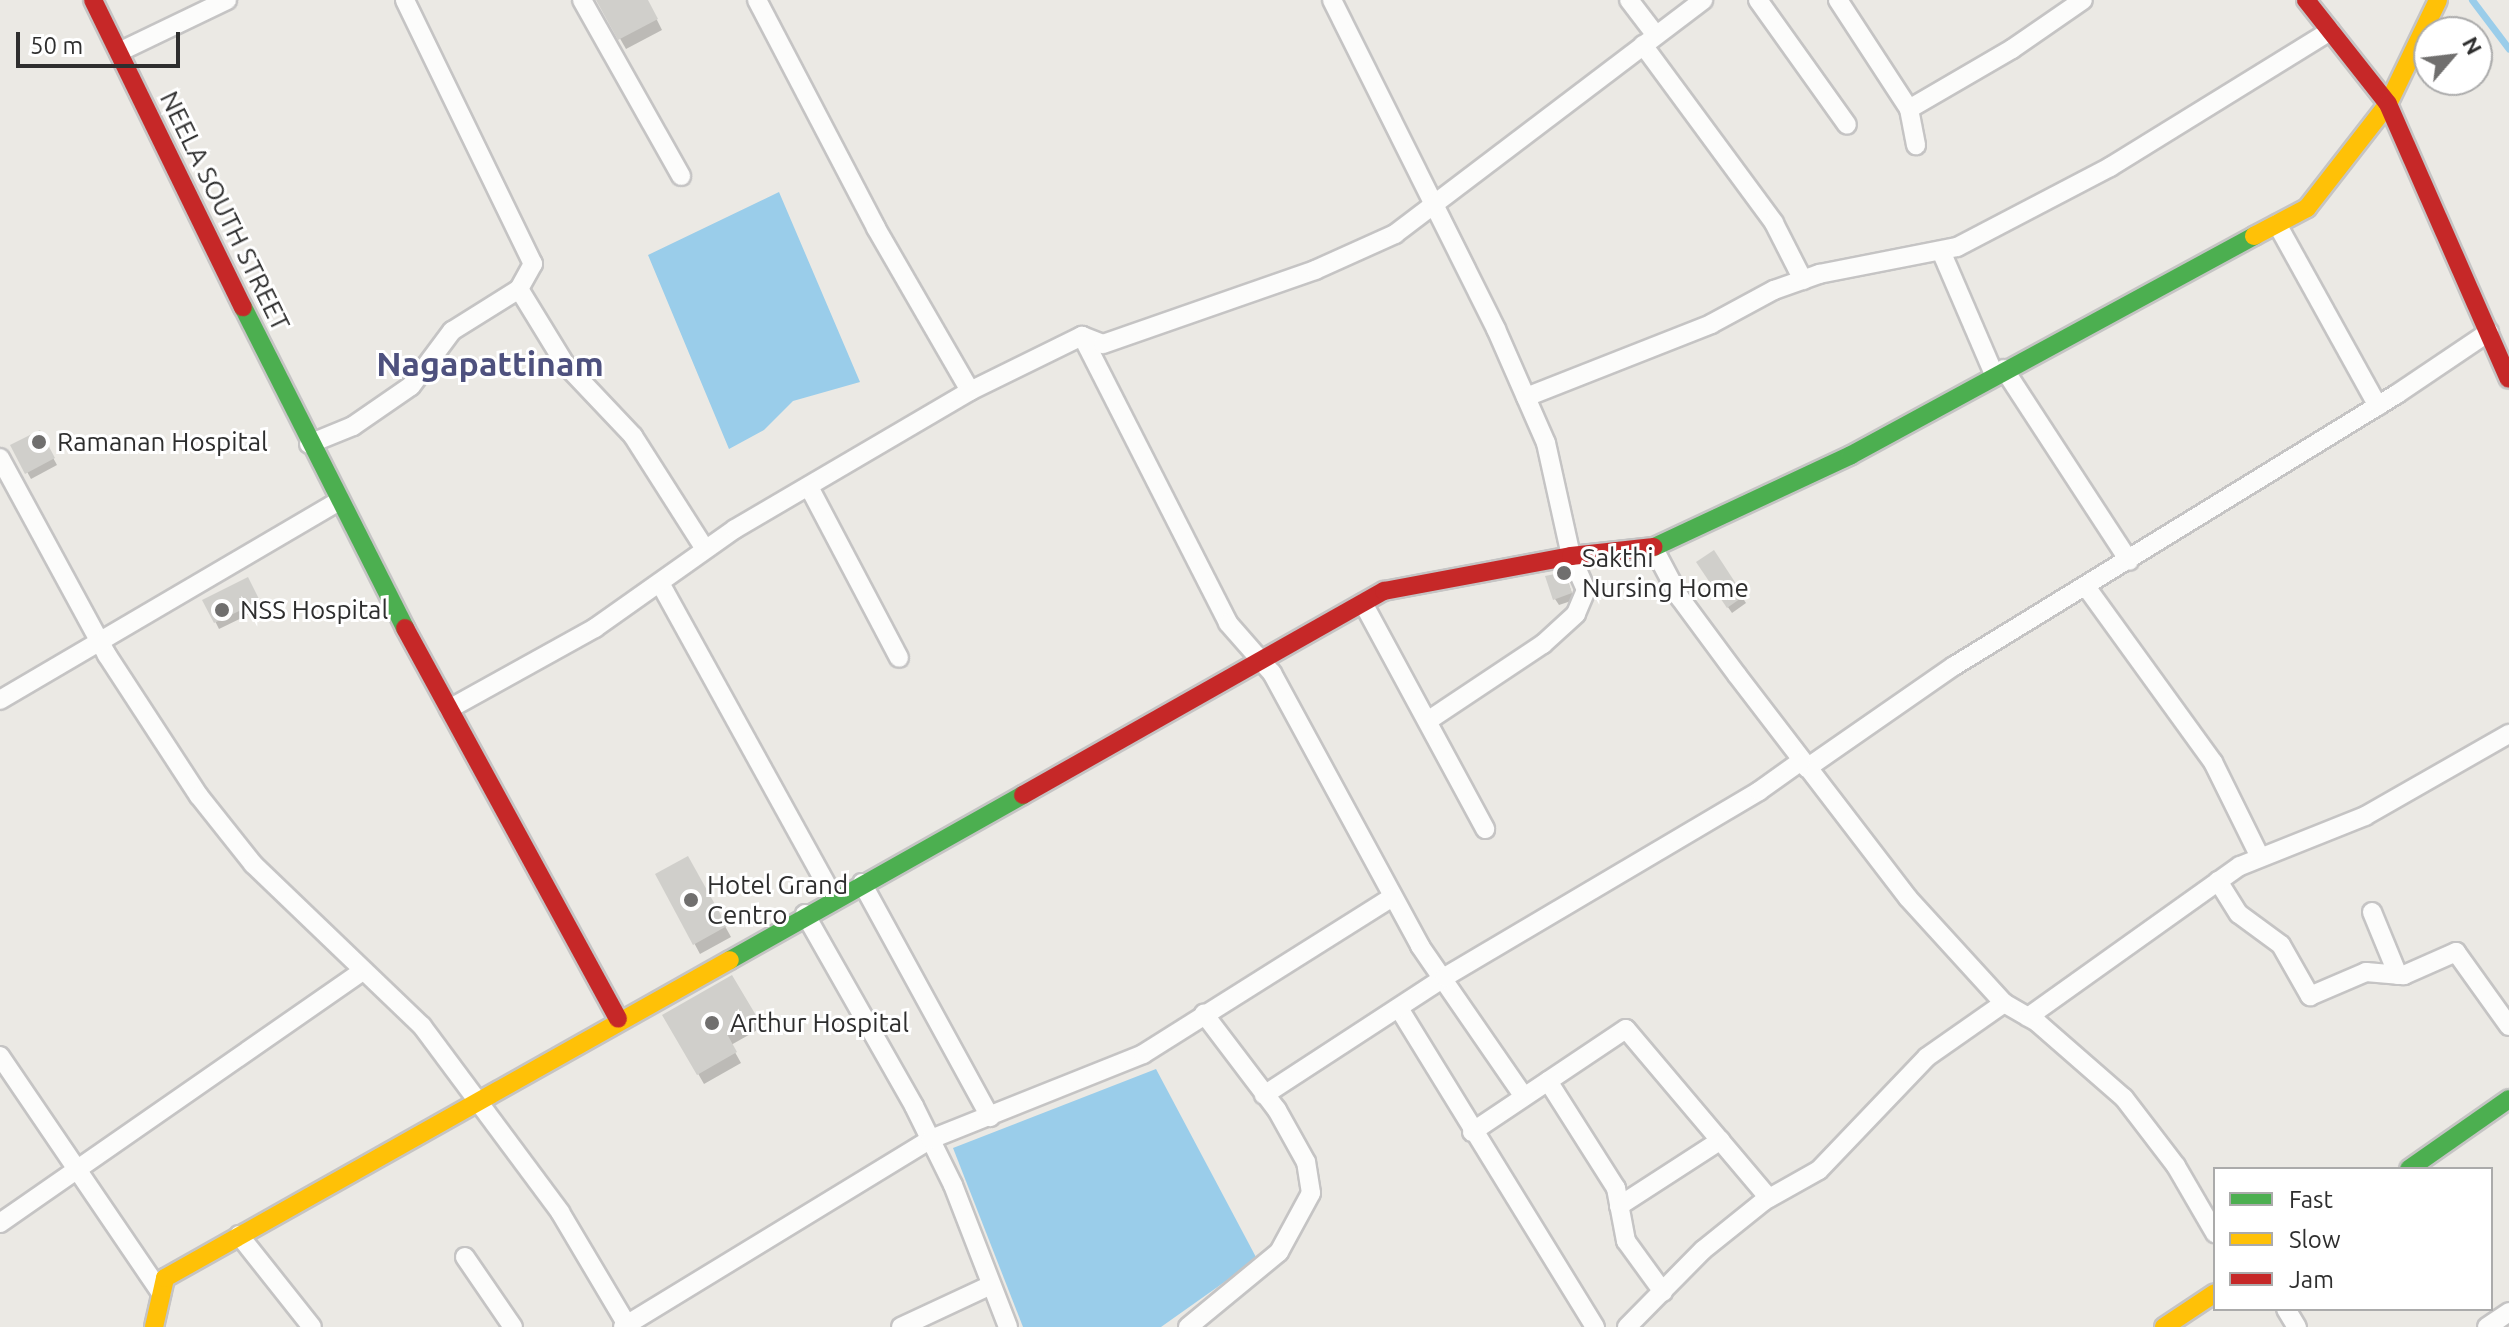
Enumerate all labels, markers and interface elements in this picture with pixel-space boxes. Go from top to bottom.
scale bar [20,16,184,66]
north arrow [2413,16,2493,96]
text: 50 m [30,32,83,59]
text: N [2458,32,2488,59]
street label: NEELA SOUTH STREET [153,86,297,336]
district label: Nagapattinam [376,344,604,384]
place label: Ramanan Hospital [57,426,268,458]
marker: Ramanan Hospital [28,431,50,453]
place label: Sakthi Nursing Home [1582,542,1749,604]
marker: Sakthi Nursing Home [1553,562,1575,584]
place label: NSS Hospital [240,594,388,626]
marker: NSS Hospital [211,599,233,621]
place label: Hotel Grand Centro [707,869,848,930]
marker: Hotel Grand Centro [682,891,700,909]
place label: Arthur Hospital [730,1007,909,1039]
marker: Arthur Hospital [701,1012,723,1034]
legend [2213,1167,2493,1311]
text: Fast [2289,1186,2333,1213]
text: Slow [2289,1226,2341,1253]
text: Jam [2289,1266,2334,1293]

